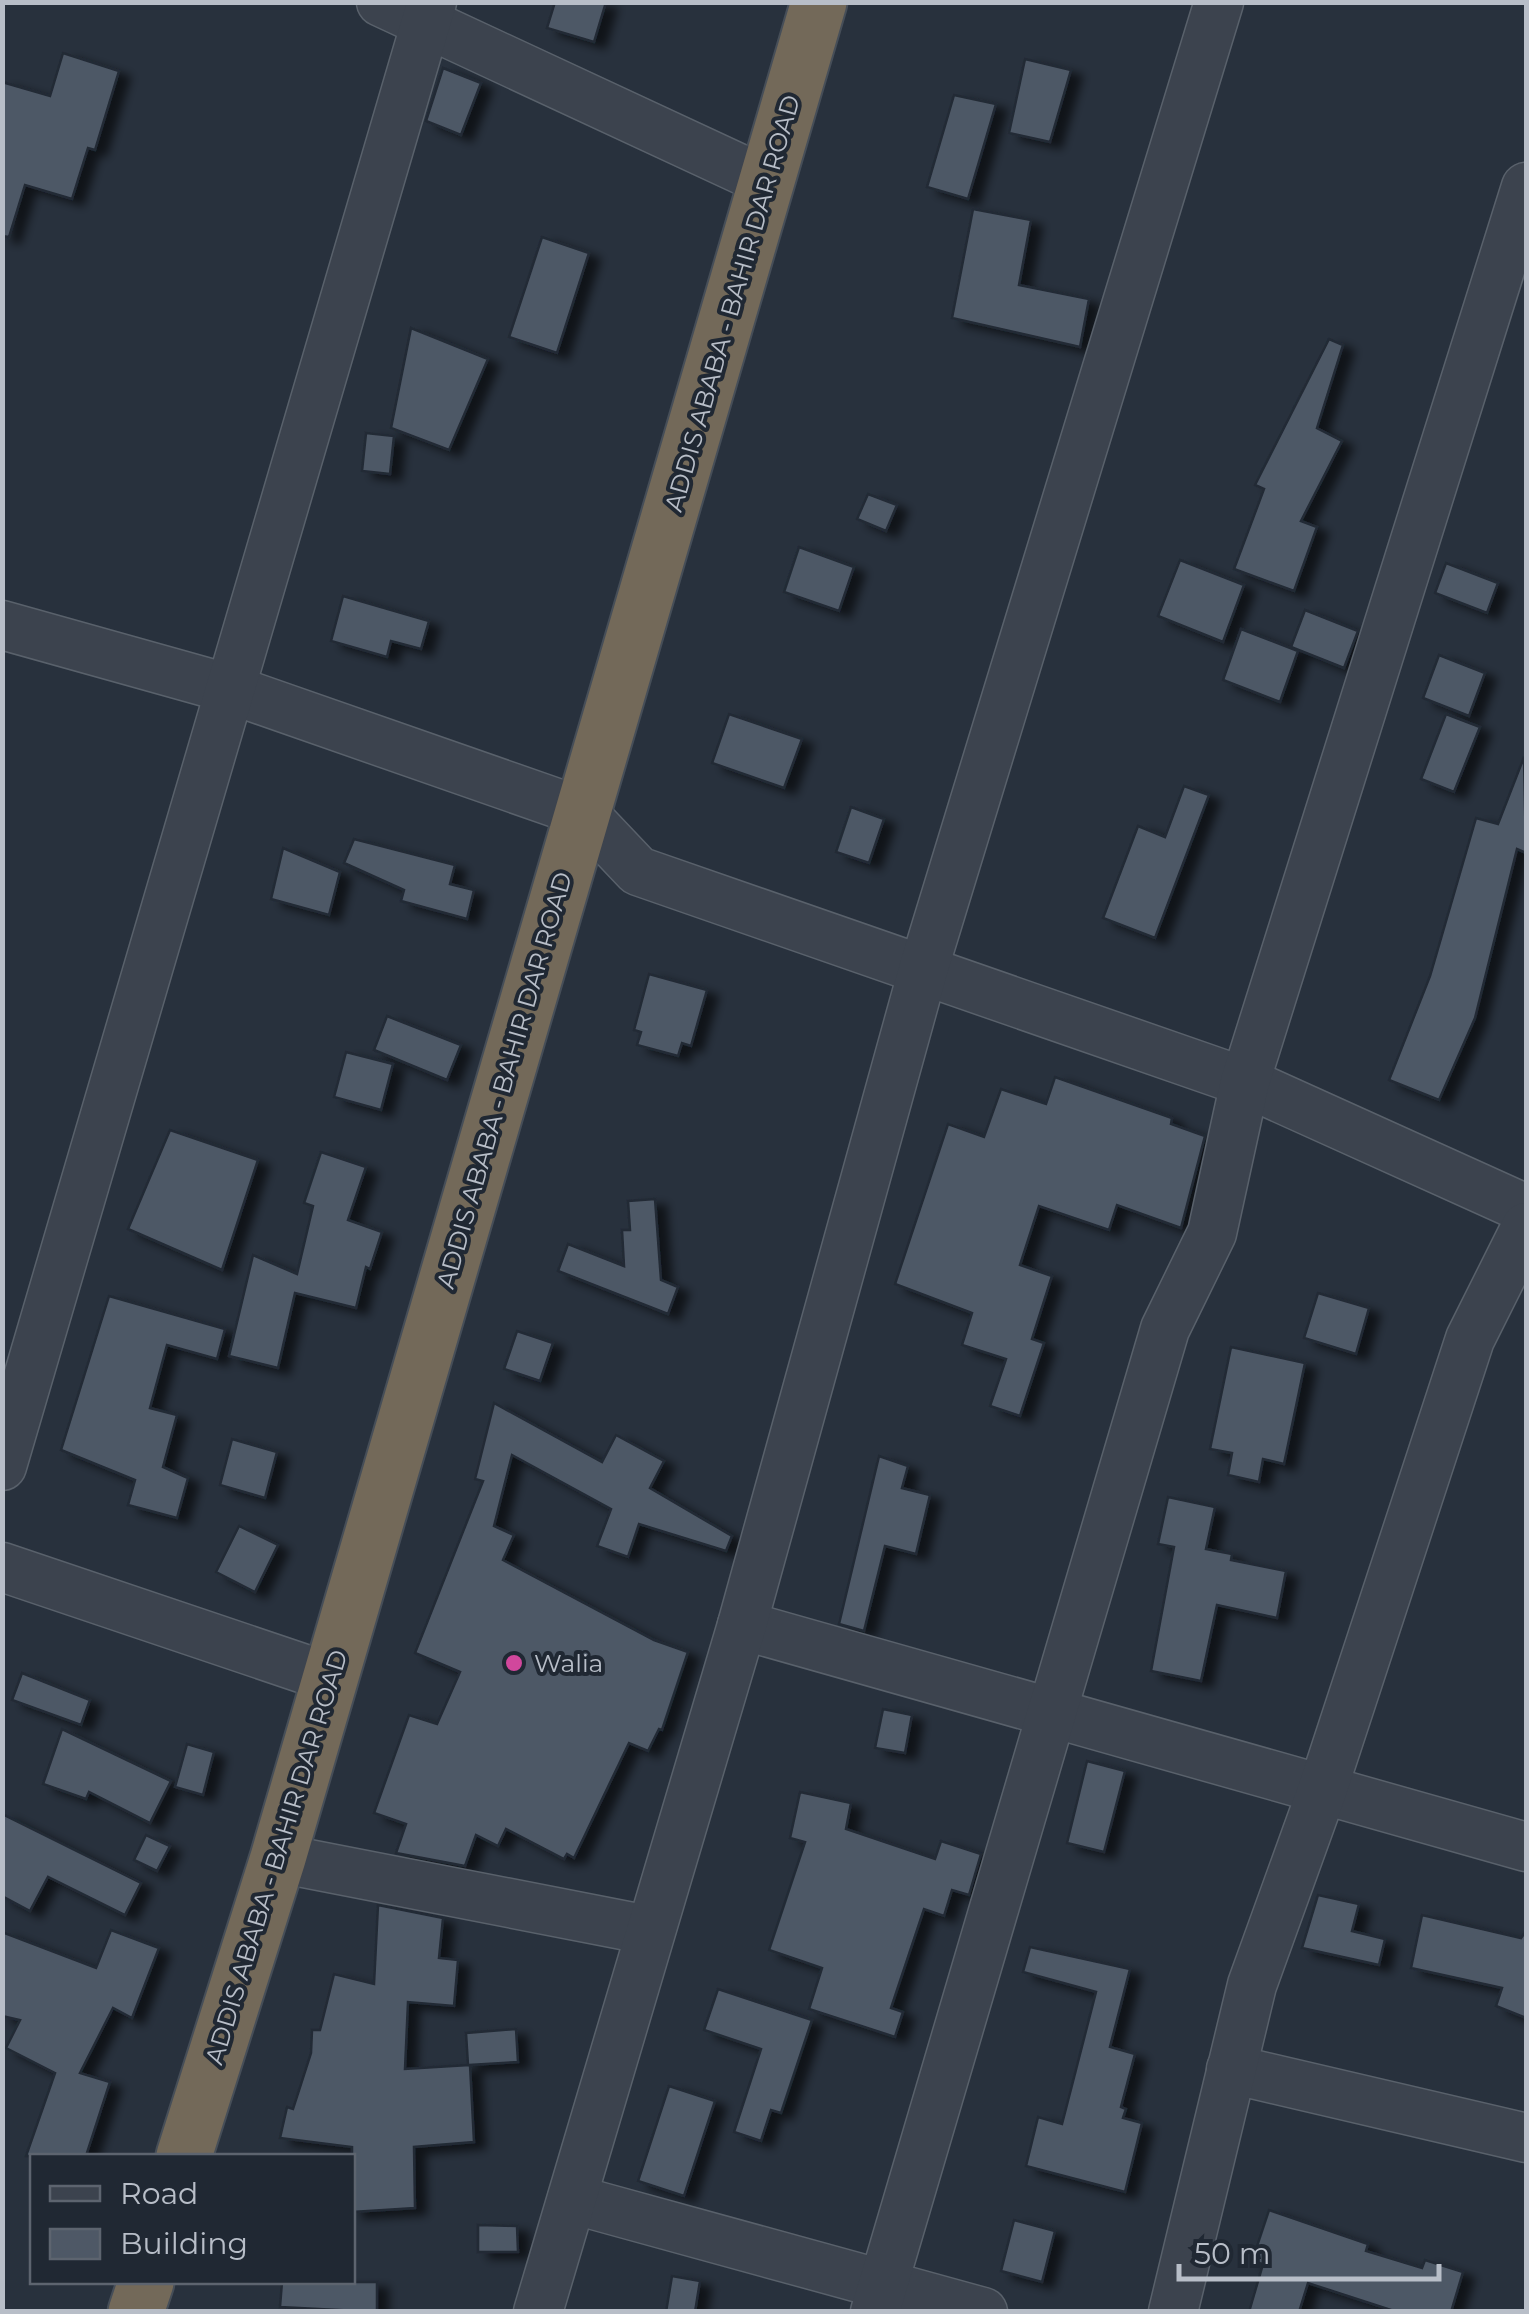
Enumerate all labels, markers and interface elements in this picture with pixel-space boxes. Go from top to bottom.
street label: ADDIS ABABA - BAHIR DAR ROAD [658,91,806,515]
street label: ADDIS ABABA - BAHIR DAR ROAD [430,868,578,1292]
street label: ADDIS ABABA - BAHIR DAR ROAD [198,1646,354,2068]
place label: Walia [534,1648,603,1678]
marker: Walia [503,1652,525,1674]
legend [30,2154,355,2284]
text: Road [120,2175,198,2212]
scale bar [1179,2219,1439,2281]
text: Building [120,2225,248,2262]
text: 50 m [1194,2235,1271,2272]

